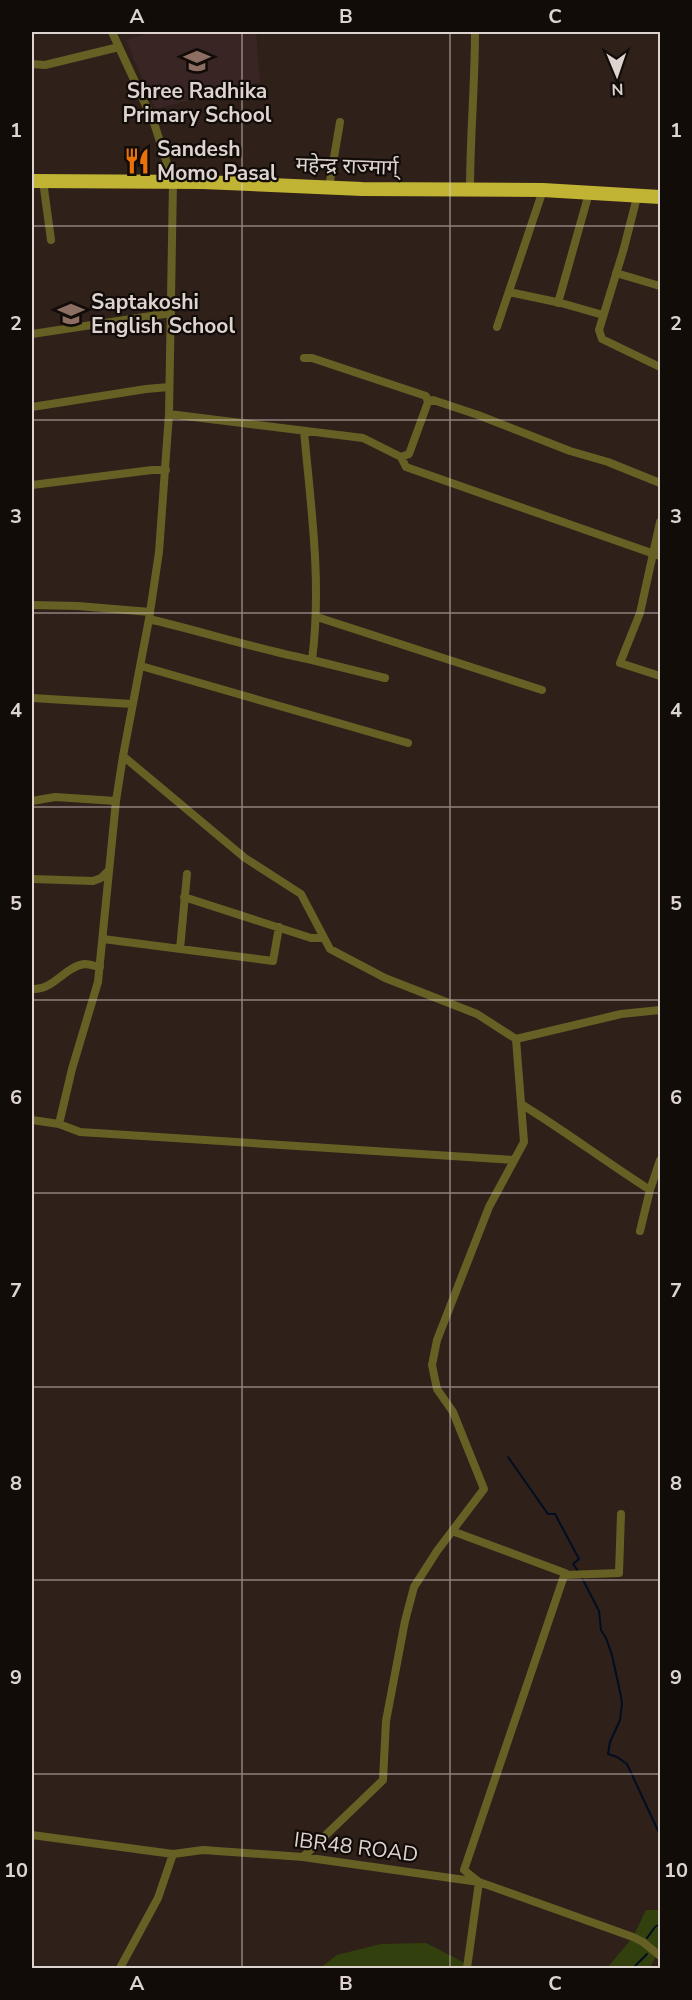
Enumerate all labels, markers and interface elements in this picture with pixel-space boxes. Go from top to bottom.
text: A [130,3,145,30]
text: B [339,3,353,30]
text: C [548,3,562,30]
north arrow [587,45,647,105]
school or university icon: Shree Radhika Primary School [182,46,212,76]
place label: Shree Radhika Primary School [123,77,272,129]
text: N [611,78,624,100]
text: 1 [10,117,22,144]
text: 1 [670,117,682,144]
place label: Sandesh Momo Pasal [157,135,277,187]
restaurant icon: Sandesh Momo Pasal [122,146,152,176]
street label: महेन्द्र राज्मार्ग् [295,150,402,182]
place label: Saptakoshi English School [91,288,235,340]
school or university icon: Saptakoshi English School [56,299,86,329]
text: 2 [10,310,22,337]
text: 2 [670,310,682,337]
text: 3 [10,503,22,530]
text: 3 [670,503,682,530]
text: 4 [10,697,22,724]
text: 4 [670,697,682,724]
text: 5 [10,890,22,917]
text: 5 [670,890,682,917]
text: 6 [10,1084,22,1111]
text: 6 [670,1084,682,1111]
text: 7 [10,1277,22,1304]
text: 7 [670,1277,682,1304]
text: 8 [10,1470,22,1497]
text: 8 [670,1470,682,1497]
text: 9 [10,1664,22,1691]
text: 9 [670,1664,682,1691]
street label: IBR48 ROAD [292,1825,420,1869]
text: 10 [4,1857,28,1884]
text: 10 [664,1857,688,1884]
text: A [130,1970,145,1997]
text: B [339,1970,353,1997]
text: C [548,1970,562,1997]

